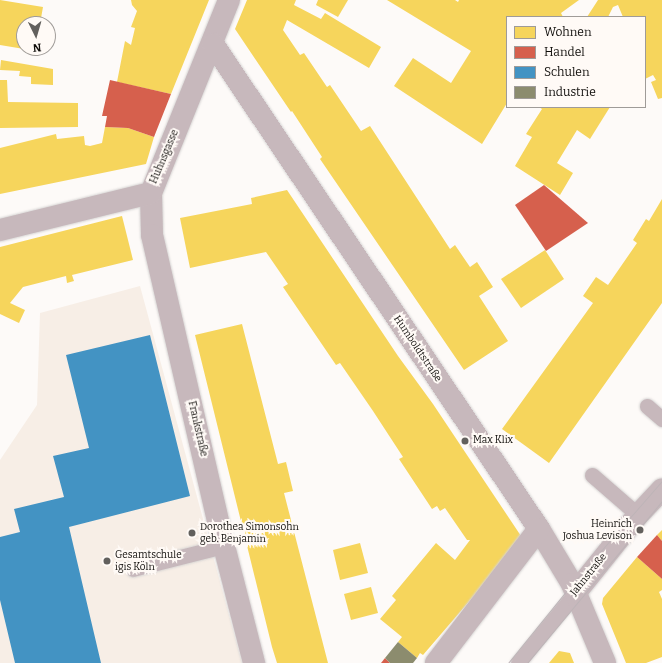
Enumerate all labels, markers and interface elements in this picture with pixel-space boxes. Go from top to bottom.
north arrow [16,16,56,56]
legend [506,16,646,108]
text: Wohnen [544,25,592,39]
text: N [32,41,42,54]
text: Handel [544,45,585,59]
text: Schulen [544,65,590,79]
text: Industrie [544,85,596,99]
street label: Huhnsgasse [148,128,182,186]
street label: Humboldtstraße [390,314,444,384]
street label: Frankstraße [185,400,209,458]
place label: Max Klix [473,435,513,447]
marker: Max Klix [460,436,470,446]
place label: Heinrich Joshua Levison [563,518,632,542]
place label: Dorothea Simonsohn geb. Benjamin [200,521,299,544]
marker: Heinrich Joshua Levison [635,525,645,535]
marker: Dorothea Simonsohn geb. Benjamin [187,528,197,538]
place label: Gesamtschule igis Köln [115,549,182,572]
street label: Jahnstraße [568,551,610,599]
marker: Gesamtschule igis Köln [102,556,112,566]

